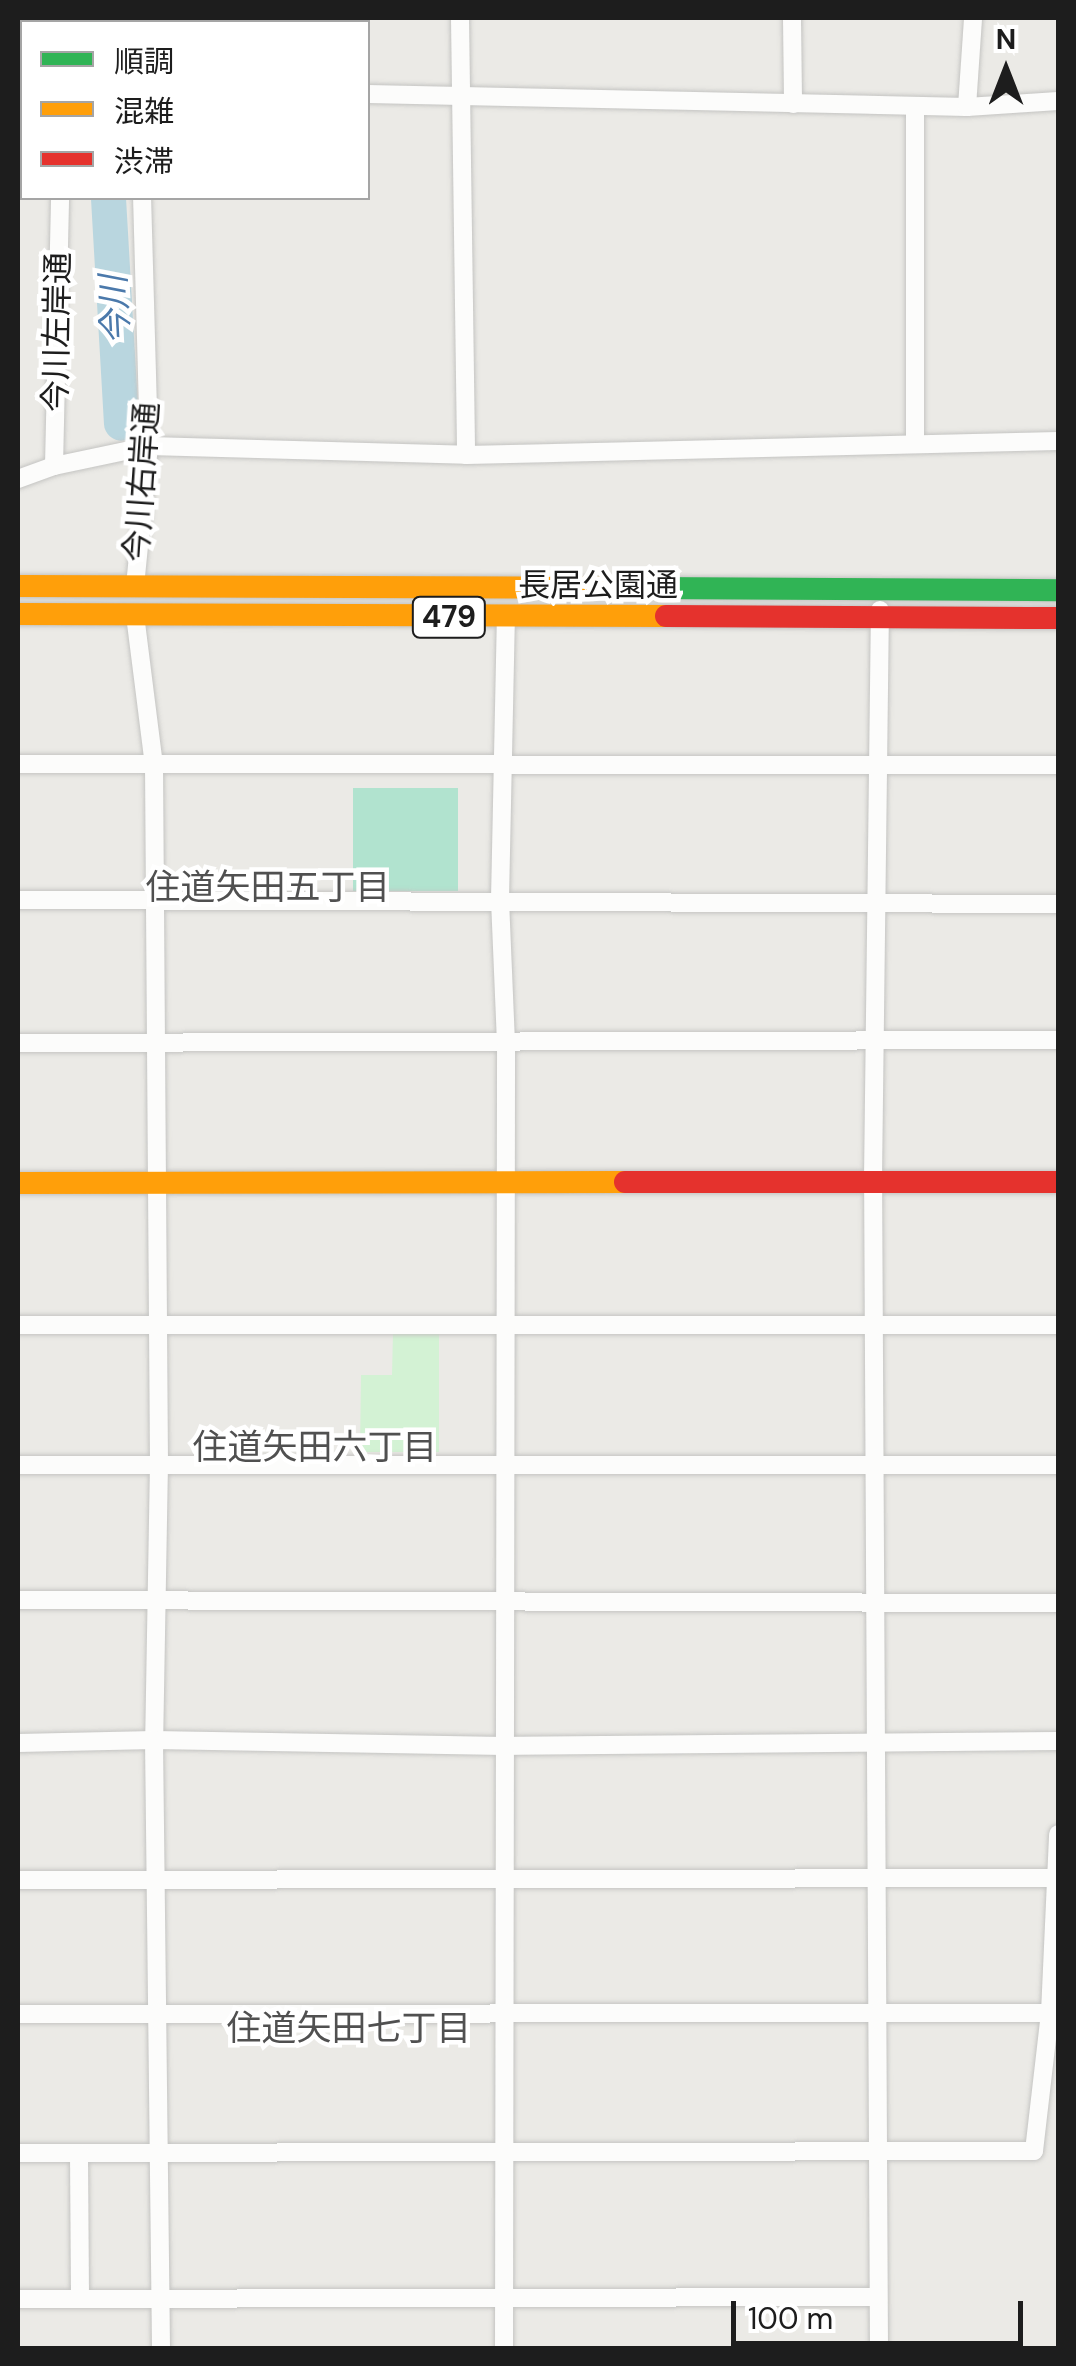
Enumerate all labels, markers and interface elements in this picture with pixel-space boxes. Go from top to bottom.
legend [20,20,370,200]
north arrow [956,20,1056,120]
text: N [996,21,1016,58]
text: 順調 [114,42,174,81]
text: 混雑 [114,92,174,131]
text: 渋滞 [114,142,174,181]
street label: 今川左岸通 [36,252,78,412]
water label: 今川 [92,274,138,346]
street label: 今川右岸通 [117,401,167,563]
street label: 長居公園通 [518,566,678,604]
road number: 479 [412,592,486,642]
district label: 住道矢田五丁目 [146,866,390,908]
district label: 住道矢田六丁目 [193,1426,437,1468]
district label: 住道矢田七丁目 [227,2007,471,2049]
scale bar [736,2281,1028,2343]
text: 100 m [748,2299,833,2338]

